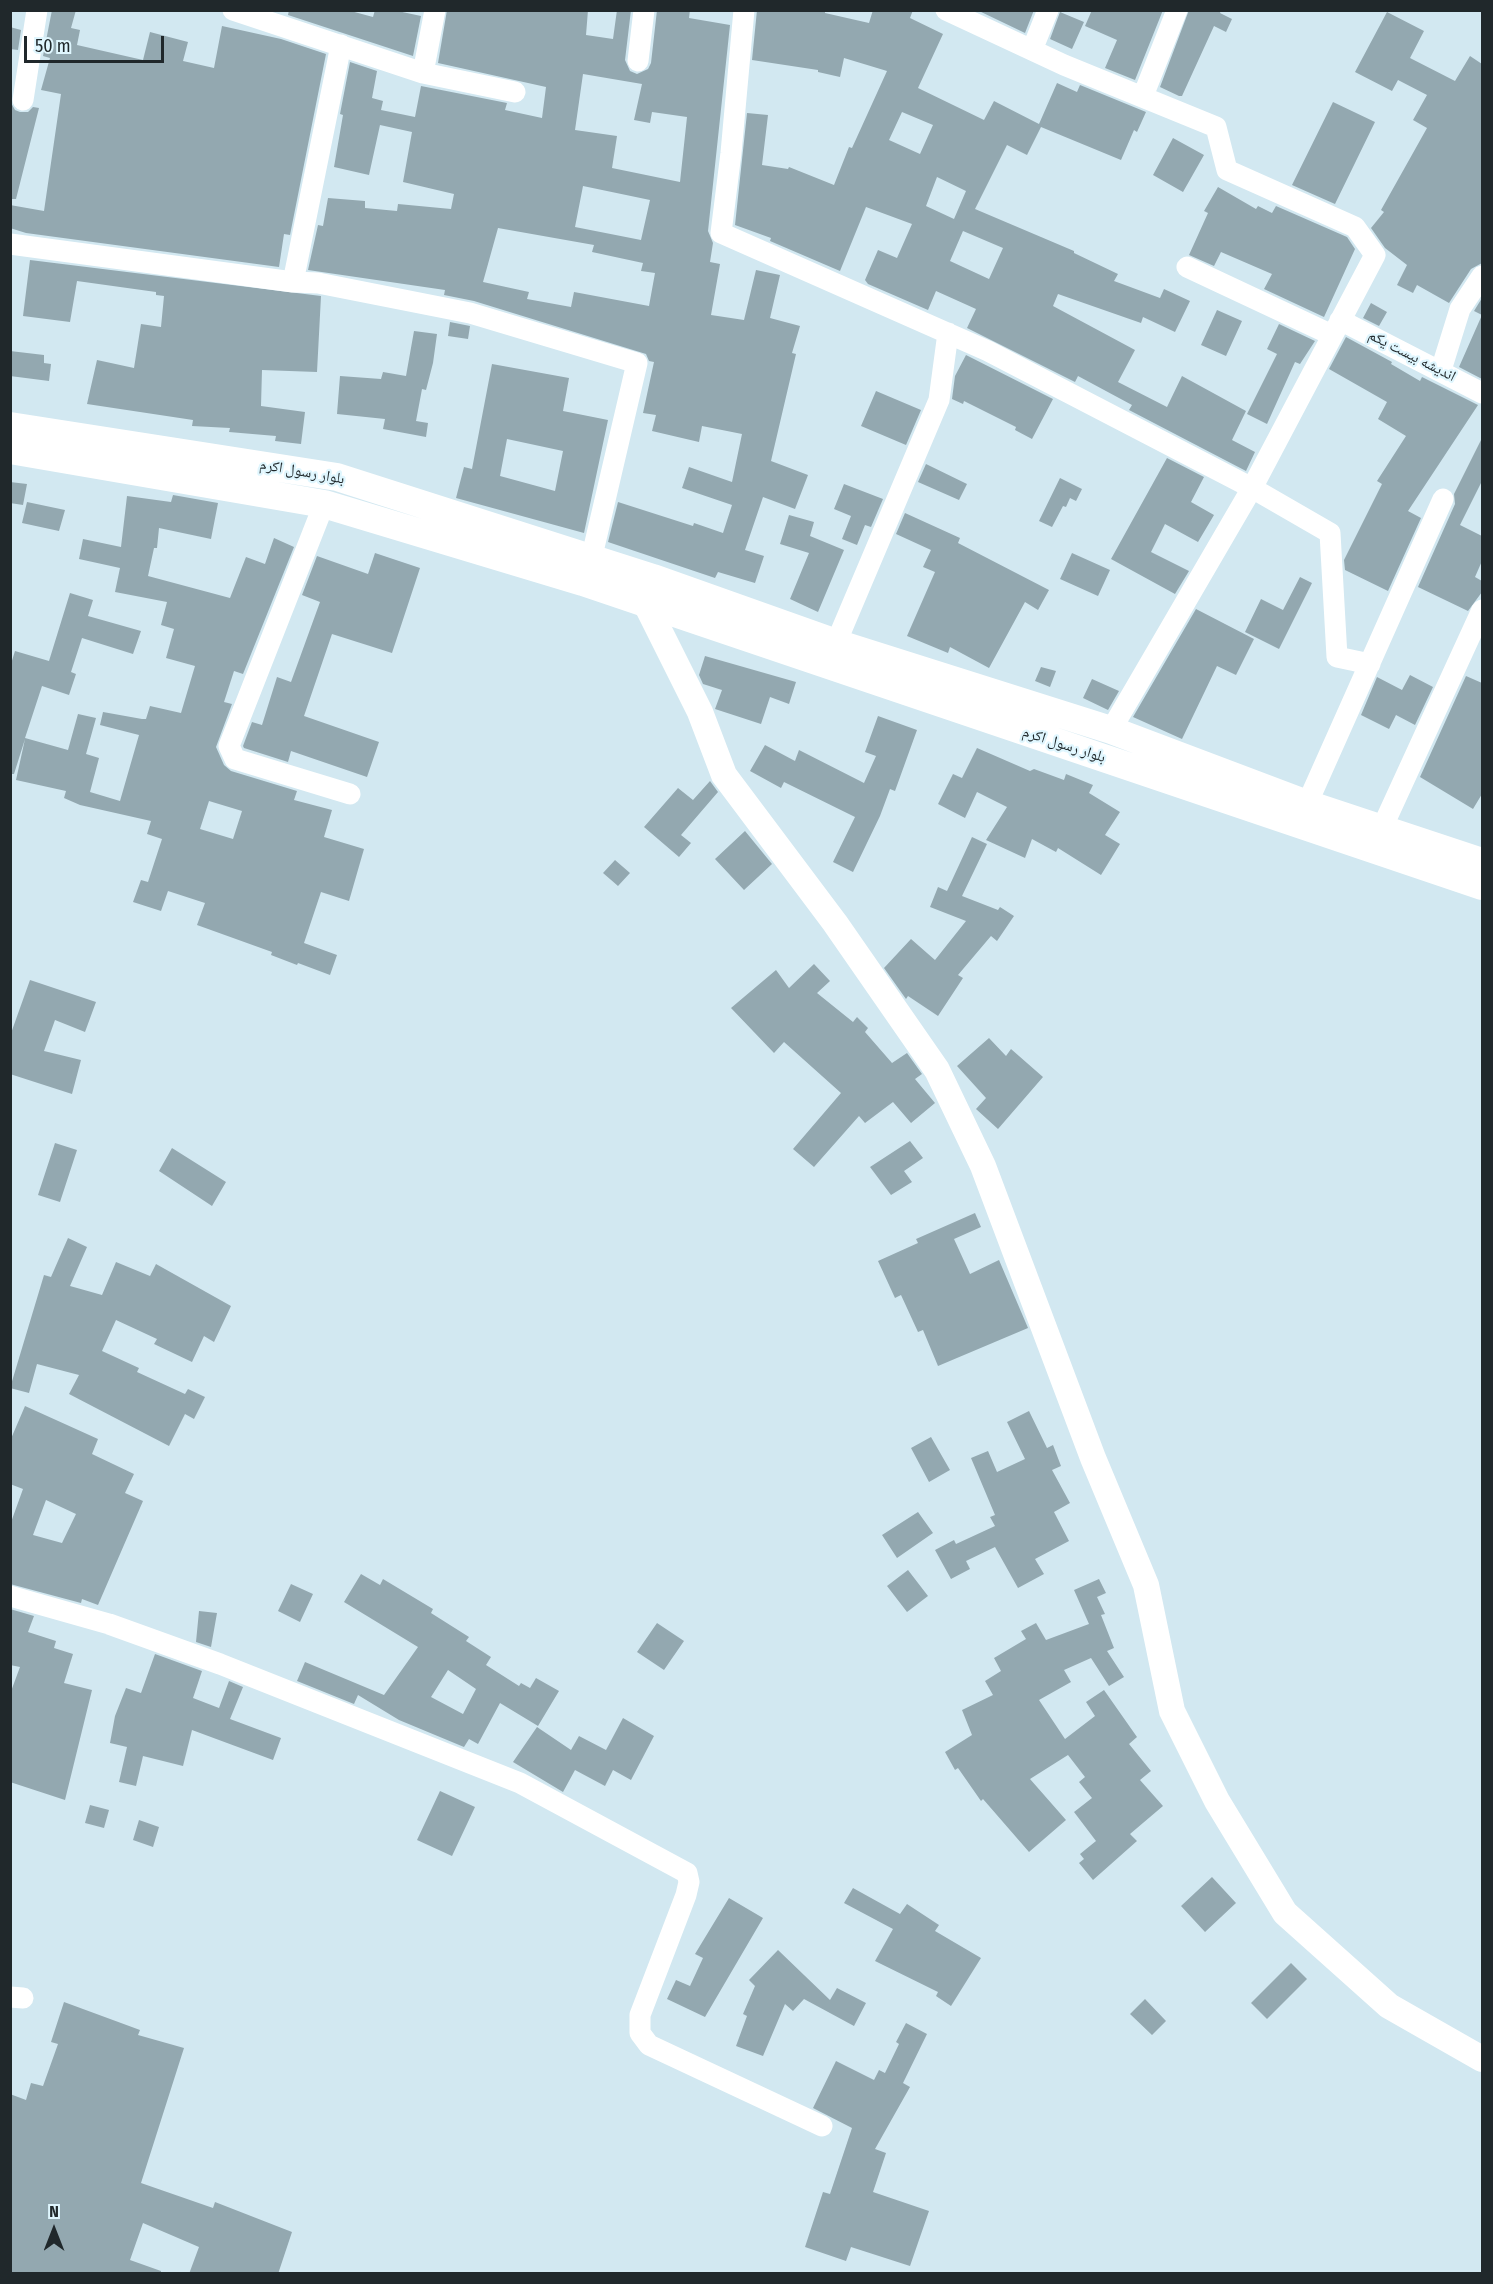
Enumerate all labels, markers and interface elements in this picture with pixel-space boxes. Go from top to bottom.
scale bar [27,24,166,62]
text: 50 m [35,35,71,57]
street label: اندیشه بیست یکم [1365,326,1459,386]
street label: بلوار رسول اکرم [258,456,346,488]
street label: بلوار رسول اکرم [1020,723,1108,767]
north arrow [24,2200,84,2260]
text: N [49,2202,59,2221]

